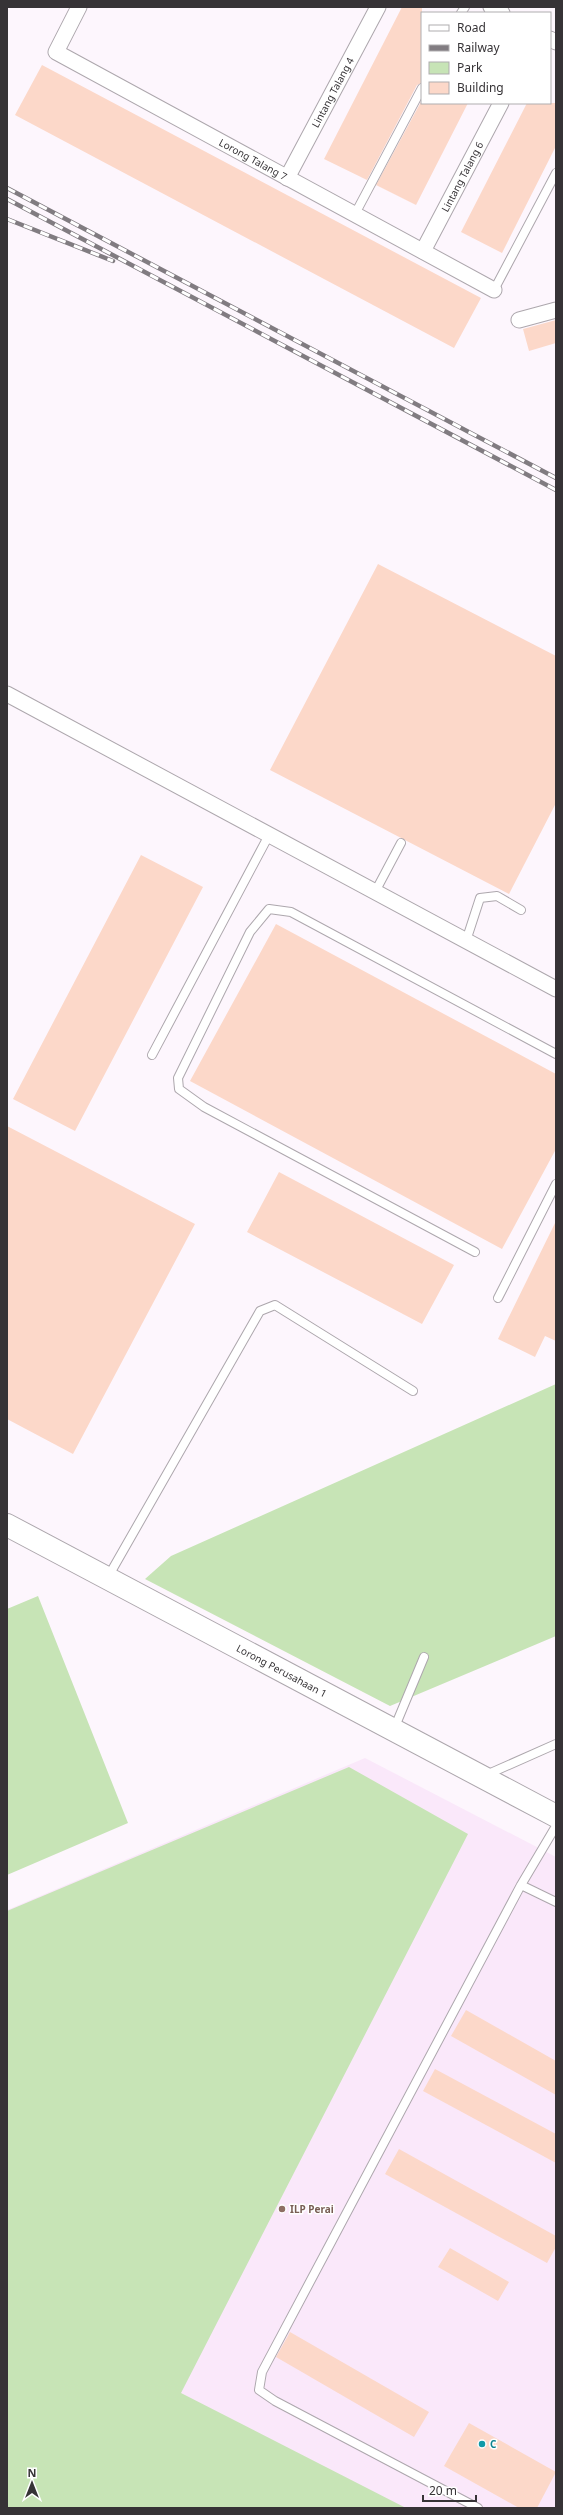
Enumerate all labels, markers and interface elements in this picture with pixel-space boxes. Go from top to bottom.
legend [421,12,551,104]
text: Road [457,19,486,36]
text: Railway [457,39,501,56]
street label: Lintang Talang 4 [308,55,357,130]
text: Park [457,59,483,76]
text: Building [457,79,504,96]
street label: Lorong Talang 7 [217,135,290,183]
street label: Lintang Talang 6 [438,139,487,214]
street label: Lorong Perusahaan 1 [234,1641,330,1700]
place label: ILP Perai [290,2202,334,2216]
marker: ILP Perai [277,2204,287,2214]
place label: C [490,2437,497,2451]
marker: C [477,2439,487,2449]
north arrow [12,2463,52,2503]
text: N [28,2465,36,2480]
scale bar [423,2477,476,2503]
text: 20 m [429,2482,457,2499]

